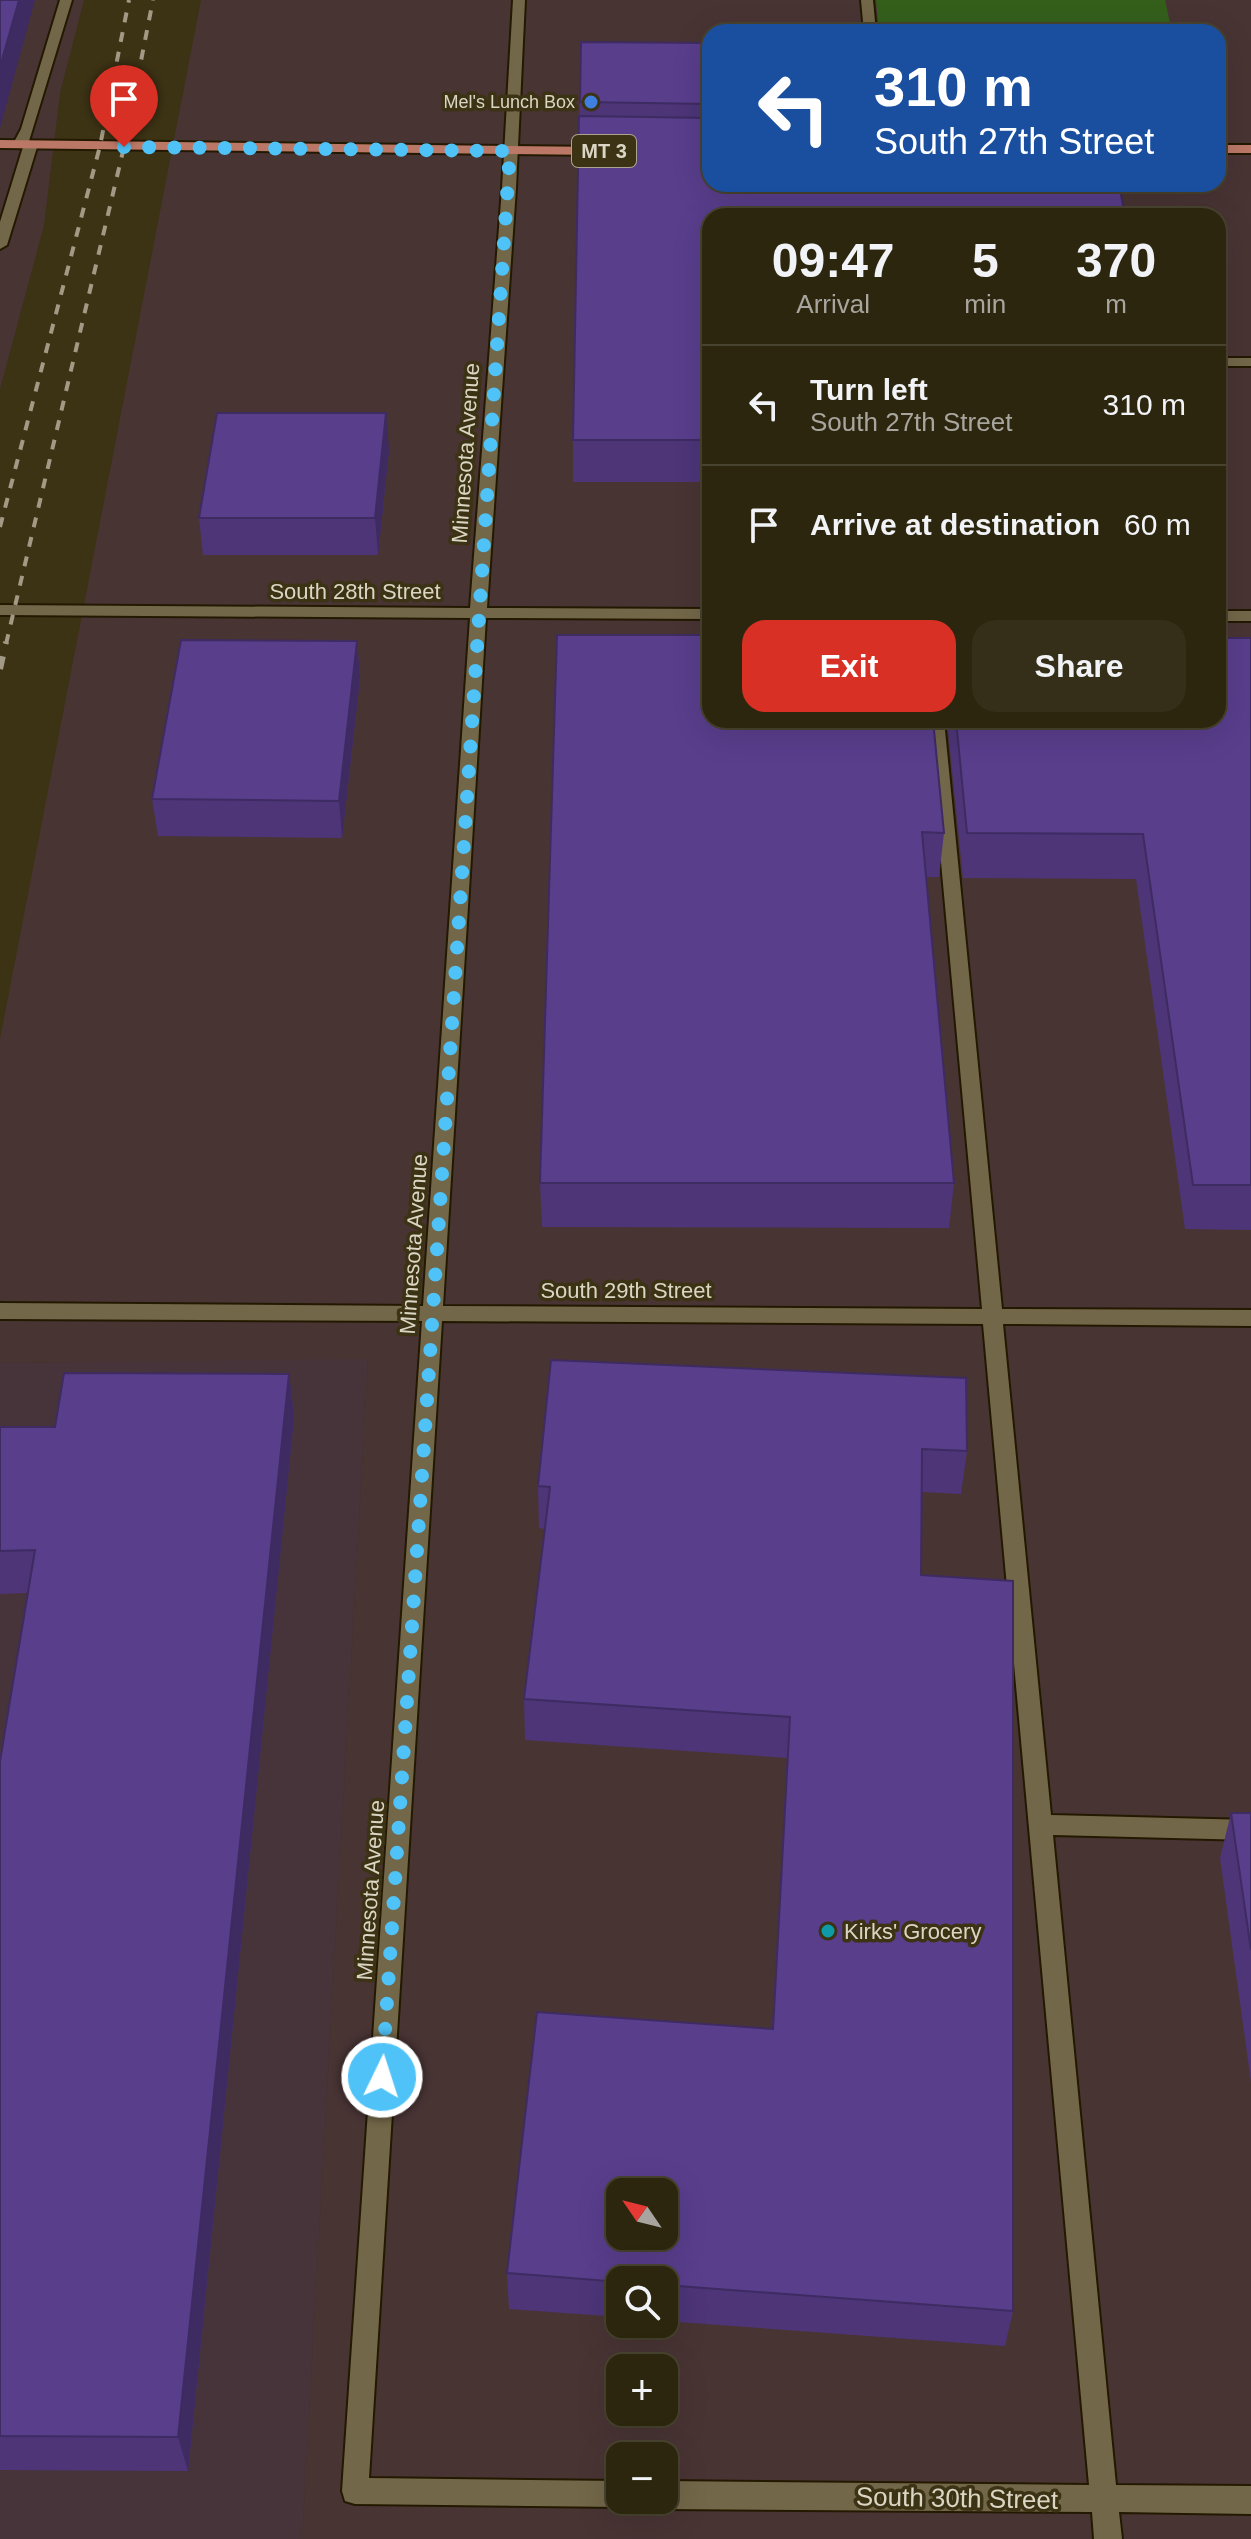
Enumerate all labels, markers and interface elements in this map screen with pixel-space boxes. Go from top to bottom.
text: 310 m [874,55,1033,118]
icon: left [742,56,846,160]
pin [90,65,158,147]
icon: arrive [102,77,146,121]
place label: Mel's Lunch Box [443,92,575,112]
marker: Mel's Lunch Box [582,93,600,111]
text: South 27th Street [874,121,1154,162]
road number: MT 3 [572,135,636,167]
text: 09:47 [772,234,895,287]
text: 5 [972,234,999,287]
text: 370 [1076,234,1156,287]
text: Arrival [796,289,870,319]
text: min [964,289,1006,319]
text: m [1105,289,1127,319]
street label: Minnesota Avenue [447,362,484,544]
text: Turn left [810,373,928,406]
icon: left [742,383,786,427]
text: 310 m [1103,388,1186,421]
text: South 27th Street [810,407,1012,437]
icon: arrive [742,503,786,547]
text: Arrive at destination [810,508,1100,541]
text: 60 m [1124,508,1191,541]
street label: South 28th Street [269,579,441,604]
button: Exit [742,620,956,712]
button: Share [972,620,1186,712]
street label: Minnesota Avenue [395,1153,432,1335]
street label: South 29th Street [540,1278,712,1303]
street label: Minnesota Avenue [352,1799,389,1981]
place label: Kirks' Grocery [844,1919,981,1944]
marker: Kirks' Grocery [819,1922,837,1940]
position arrow [340,2035,424,2119]
north arrow [606,2178,678,2250]
map controls [606,2178,678,2514]
button: search [606,2266,678,2338]
button: + [606,2354,678,2426]
button: − [606,2442,678,2514]
street label: South 30th Street [856,2481,1059,2515]

